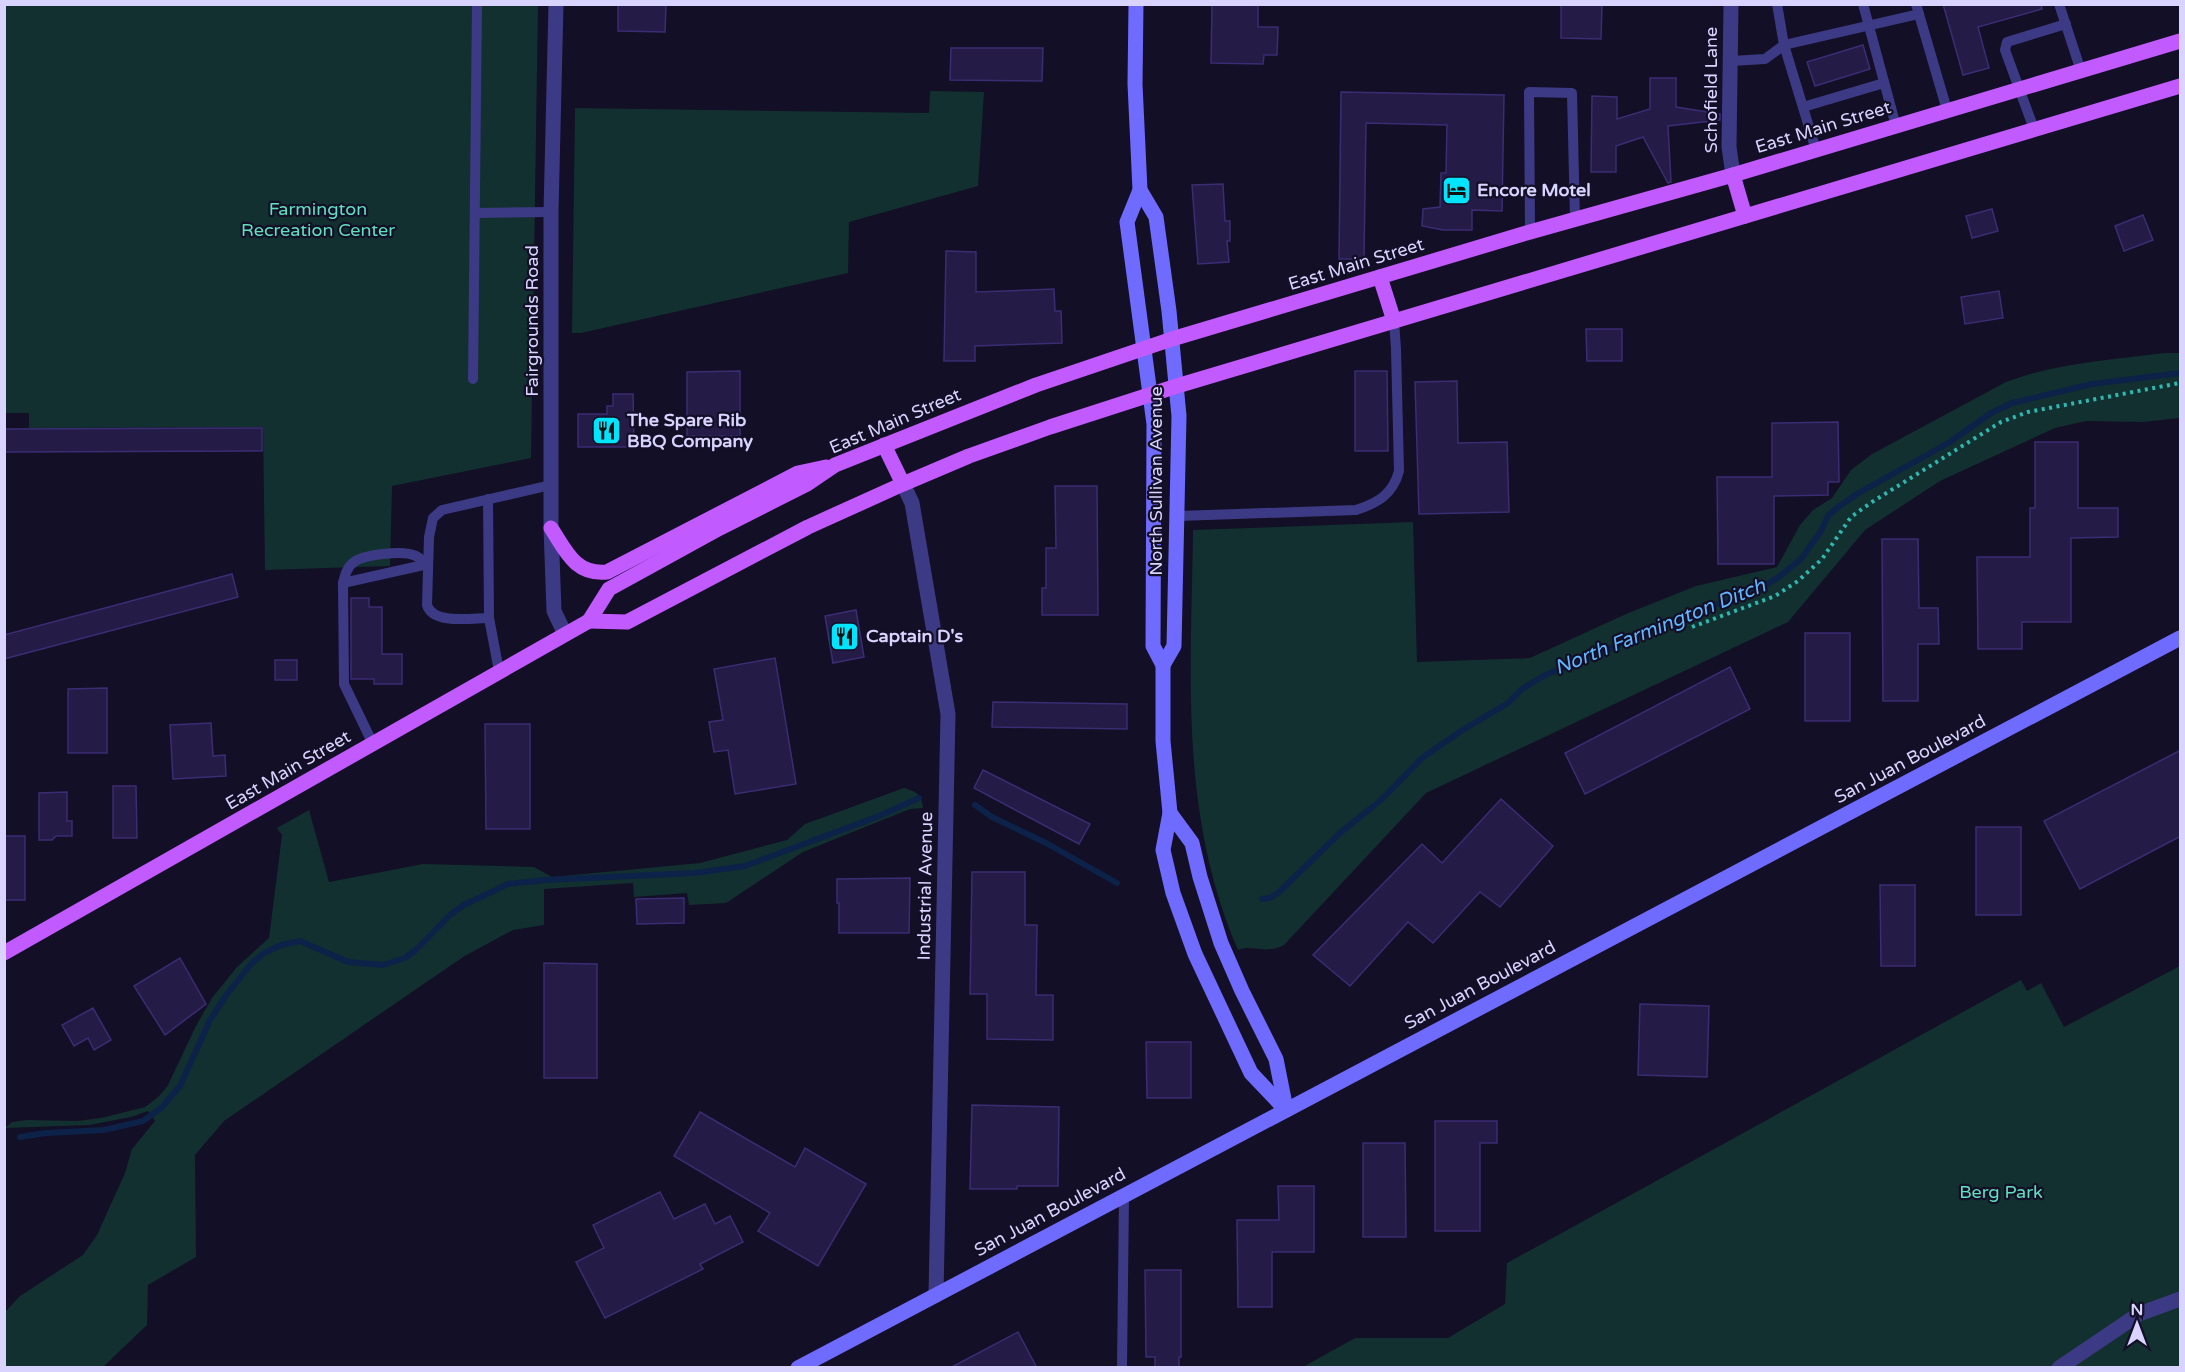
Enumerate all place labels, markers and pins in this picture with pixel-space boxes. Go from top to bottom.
hotel icon: Encore Motel [1440,174,1472,206]
place label: Encore Motel [1477,179,1591,201]
place label: The Spare Rib BBQ Company [626,409,753,452]
restaurant icon: The Spare Rib BBQ Company [590,414,622,446]
restaurant icon: Captain D's [829,620,861,652]
place label: Captain D's [866,625,964,647]

